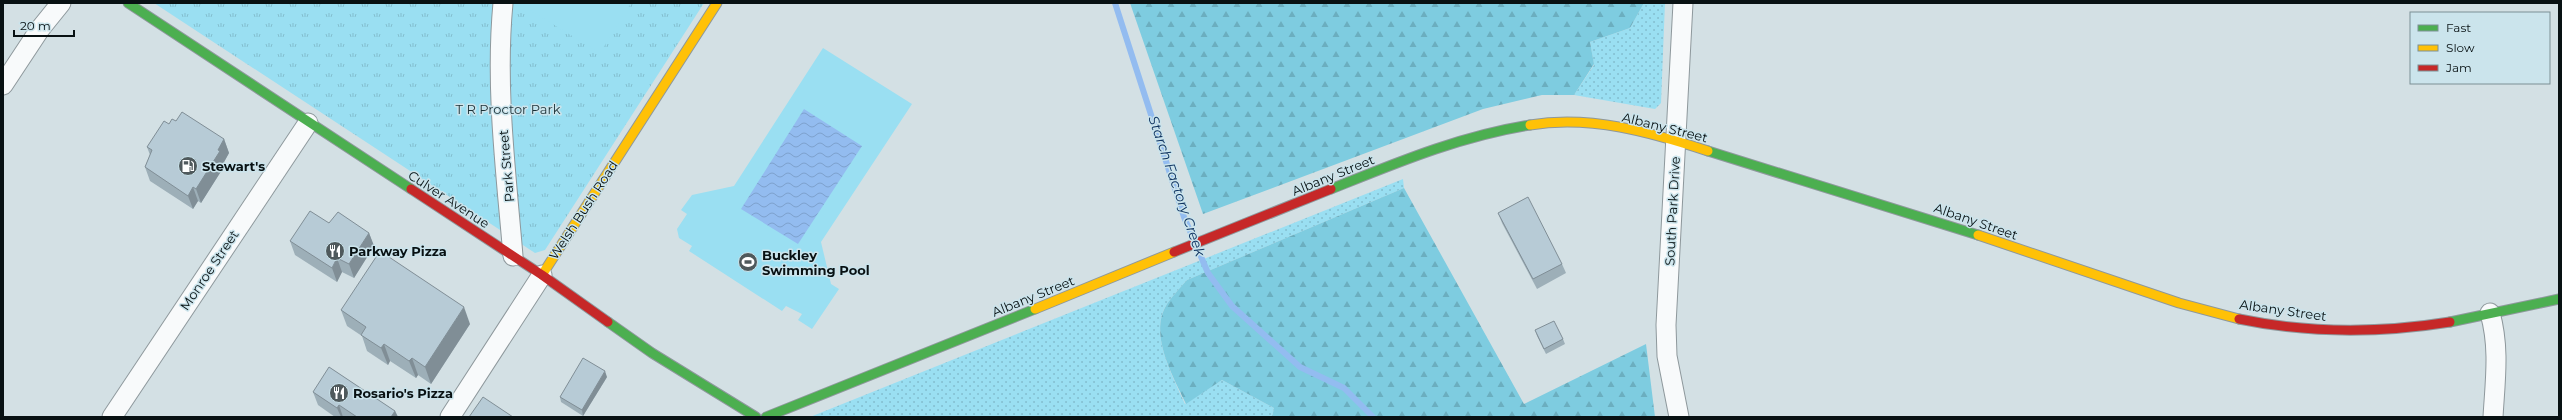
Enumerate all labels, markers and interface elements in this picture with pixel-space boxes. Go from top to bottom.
scale bar [14,12,74,38]
legend [2410,12,2550,84]
text: 20 m [20,18,51,33]
text: Fast [2446,20,2471,35]
text: Slow [2446,40,2475,55]
text: Jam [2445,60,2472,75]
park label: T R Proctor Park [456,101,561,117]
street label: Albany Street [1621,109,1709,145]
water label: Starch Factory Creek [1144,113,1210,259]
street label: Park Street [495,129,517,203]
street label: Albany Street [1289,151,1377,199]
fuel station icon: Stewart's [177,155,199,177]
street label: South Park Drive [1661,156,1683,266]
place label: Stewart's [202,158,265,174]
street label: Welsh Bush Road [545,158,621,262]
street label: Culver Avenue [405,167,493,231]
street label: Albany Street [1932,199,2020,243]
street label: Monroe Street [176,227,242,313]
restaurant icon: Parkway Pizza [324,240,346,262]
place label: Parkway Pizza [349,243,447,259]
place label: Buckley Swimming Pool [762,247,870,278]
sports icon: Buckley Swimming Pool [737,251,759,273]
street label: Albany Street [989,272,1077,320]
street label: Albany Street [2239,296,2327,324]
restaurant icon: Rosario's Pizza [328,382,350,404]
place label: Rosario's Pizza [353,385,453,401]

